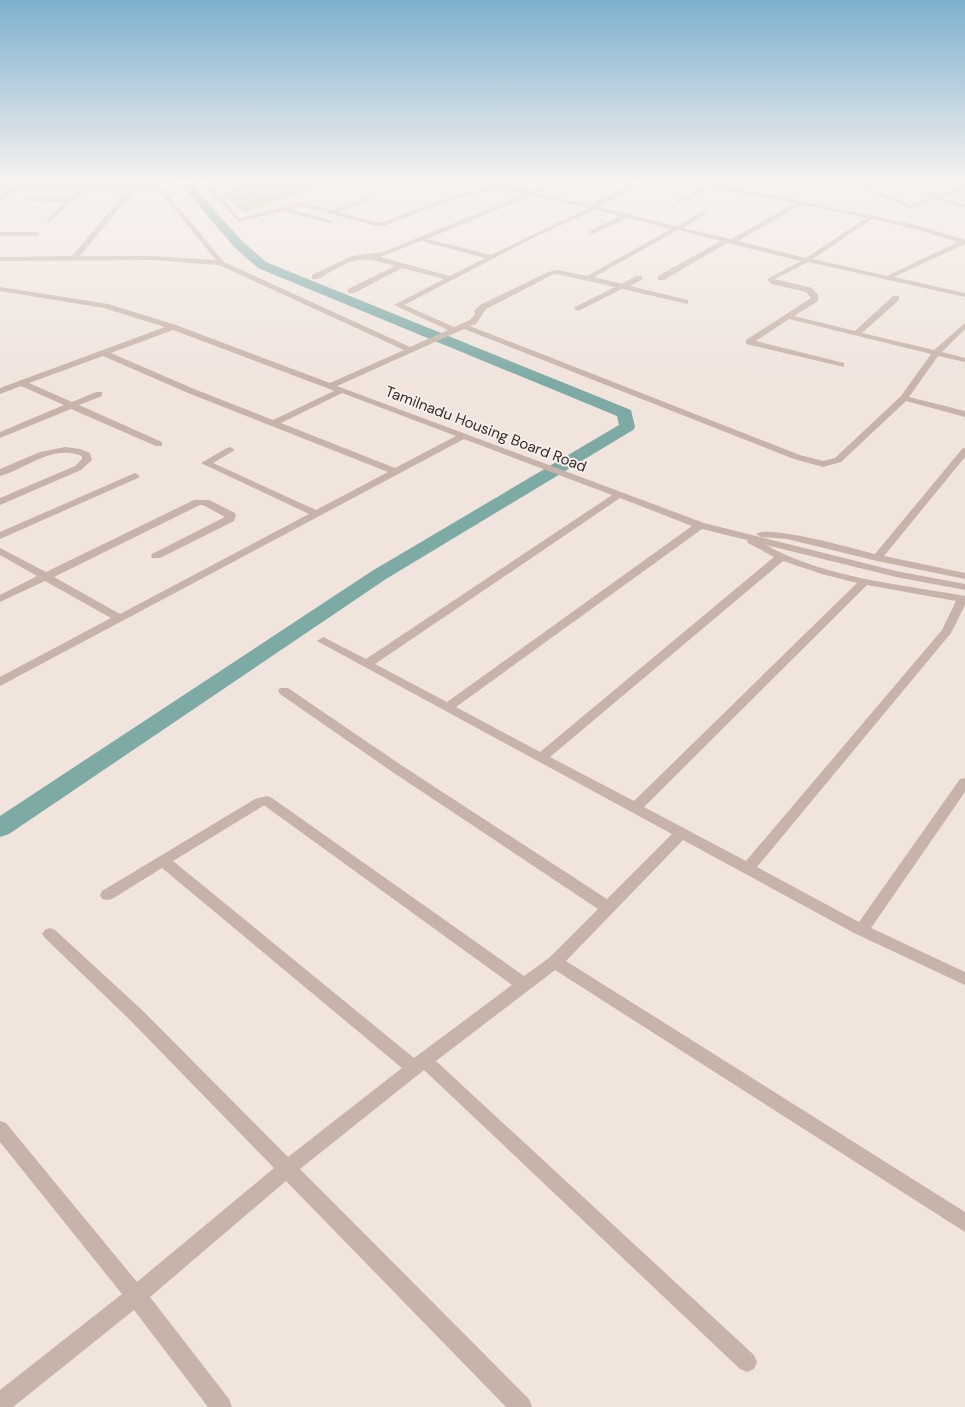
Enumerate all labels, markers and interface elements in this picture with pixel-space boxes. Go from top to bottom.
street label: Tamilnadu Housing Board Road [383,381,589,477]

